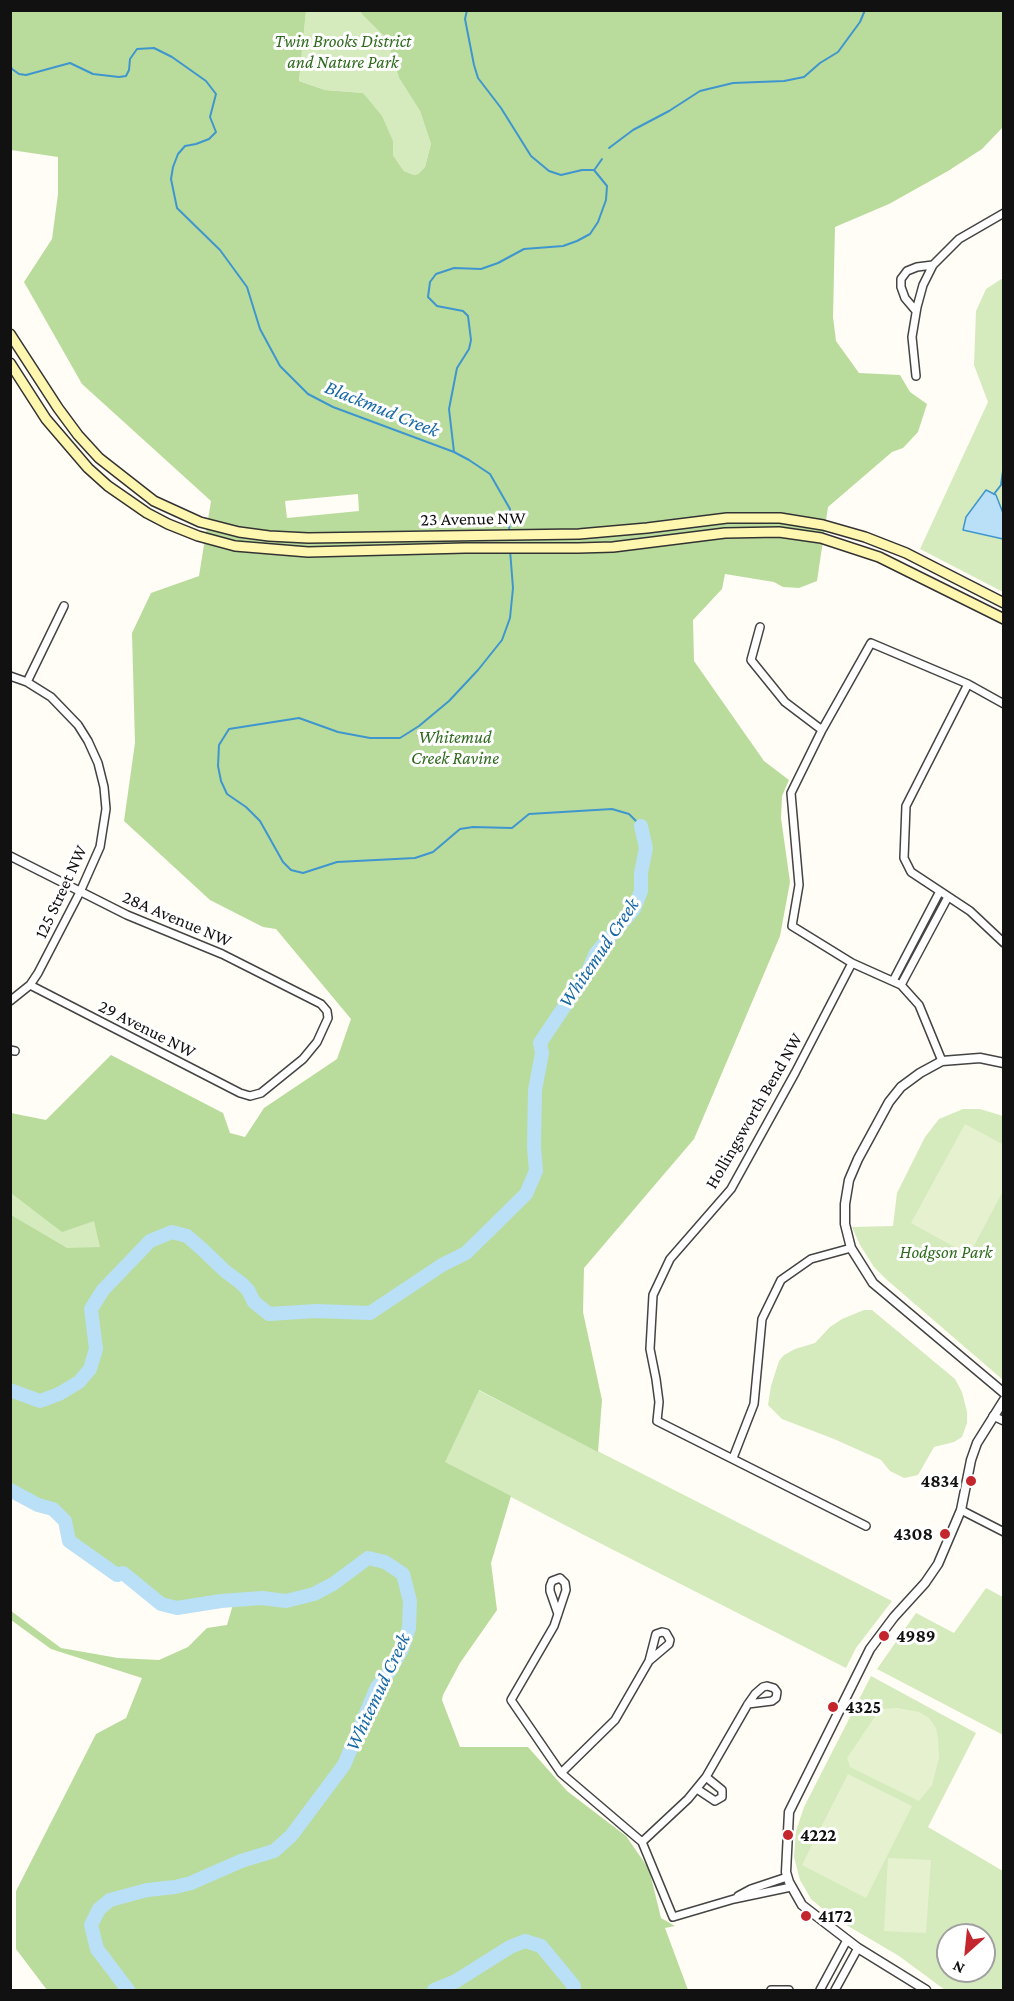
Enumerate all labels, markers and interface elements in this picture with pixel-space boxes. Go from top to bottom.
park label: Twin Brooks District and Nature Park [275,30,411,72]
water label: Blackmud Creek [321,375,443,443]
street label: 23 Avenue NW [420,507,526,531]
park label: Whitemud Creek Ravine [411,726,499,768]
street label: 125 Street NW [30,842,92,942]
street label: 28A Avenue NW [119,886,235,952]
water label: Whitemud Creek [554,894,644,1012]
street label: 29 Avenue NW [95,995,199,1063]
street label: Hollingsworth Bend NW [701,1029,807,1193]
park label: Hodgson Park [900,1241,992,1263]
place label: 4834 [920,1470,959,1492]
marker: 4834 [964,1474,978,1488]
place label: 4308 [893,1523,933,1545]
marker: 4308 [938,1527,952,1541]
place label: 4989 [896,1625,936,1647]
water label: Whitemud Creek [340,1629,416,1755]
marker: 4989 [877,1629,891,1643]
place label: 4325 [845,1696,881,1718]
marker: 4325 [826,1700,840,1714]
place label: 4222 [800,1824,837,1846]
marker: 4222 [781,1828,795,1842]
place label: 4172 [818,1905,852,1927]
marker: 4172 [799,1909,813,1923]
north arrow [936,1923,996,1983]
text: N [950,1958,967,1978]

